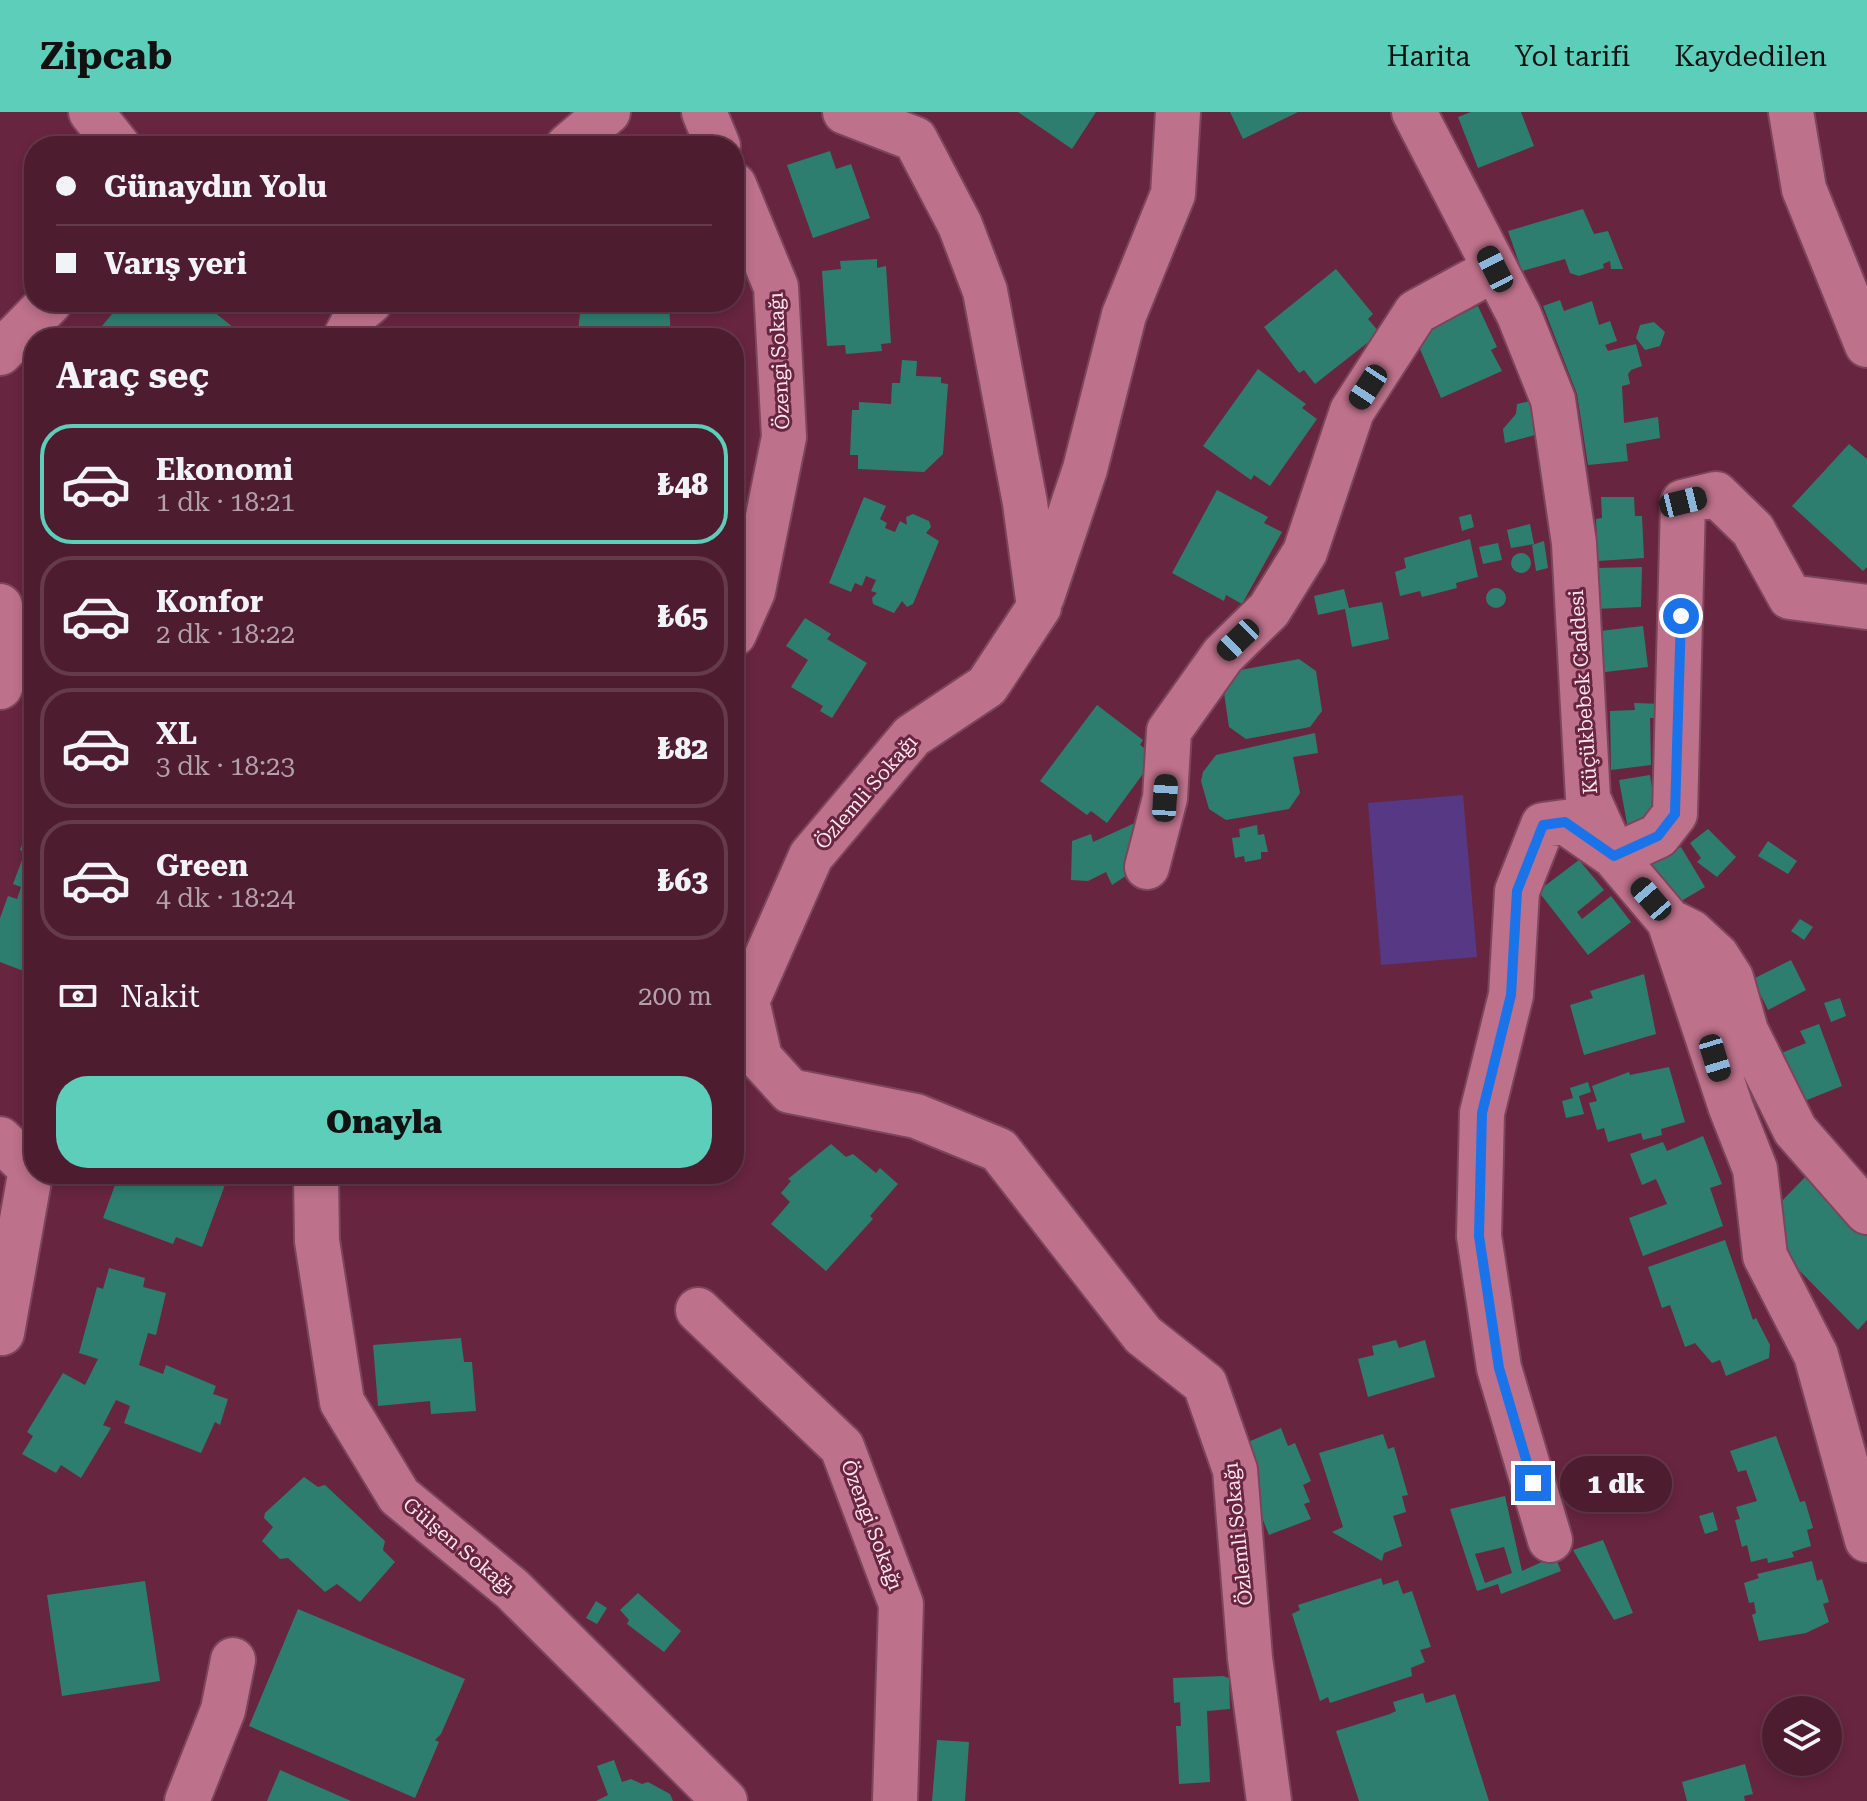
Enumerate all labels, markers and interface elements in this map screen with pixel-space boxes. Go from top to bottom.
text: Zipcab [40,34,172,78]
text: Harita [1386,40,1471,73]
text: Yol tarifi [1515,40,1630,73]
text: Kaydedilen [1674,40,1827,73]
text: Günaydın Yolu [104,169,327,204]
car [1473,242,1517,296]
text: Varış yeri [104,246,247,281]
street label: Özengi Sokağı [763,292,795,430]
text: Araç seç [56,355,209,397]
car [1345,360,1391,414]
icon: car [60,448,132,520]
text: Ekonomi [156,452,293,487]
text: ₺48 [658,467,708,502]
car [1657,485,1709,519]
text: 1 dk · 18:21 [156,487,295,517]
icon: car [60,580,132,652]
text: Konfor [156,584,264,619]
street label: Küçükbebek Caddesi [1564,589,1602,795]
route start [1663,598,1699,634]
text: ₺65 [658,599,708,634]
car [1212,615,1264,665]
text: 2 dk · 18:22 [156,619,295,649]
icon: car [60,712,132,784]
text: XL [156,716,197,751]
street label: Özlemli Sokağı [810,730,922,854]
text: ₺82 [658,731,708,766]
text: 3 dk · 18:23 [156,751,295,781]
car [1151,773,1179,823]
icon: car [60,844,132,916]
text: Green [156,848,248,883]
text: ₺63 [658,863,708,898]
car [1626,873,1676,925]
text: 4 dk · 18:24 [156,883,295,913]
icon: cash [56,974,100,1018]
text: Nakit [120,979,200,1014]
text: 200 m [638,981,712,1011]
car [1697,1032,1733,1084]
button: Onayla [56,1076,712,1168]
callout: 1 dk [1561,1455,1673,1511]
street label: Özengi Sokağı [836,1456,908,1594]
street label: Özlemli Sokağı [1219,1461,1257,1607]
route end [1515,1465,1551,1501]
text: 1 dk [1587,1469,1645,1499]
street label: Gülşen Sokağı [398,1492,520,1600]
map controls [1762,1696,1842,1776]
button: layers [1762,1696,1842,1776]

